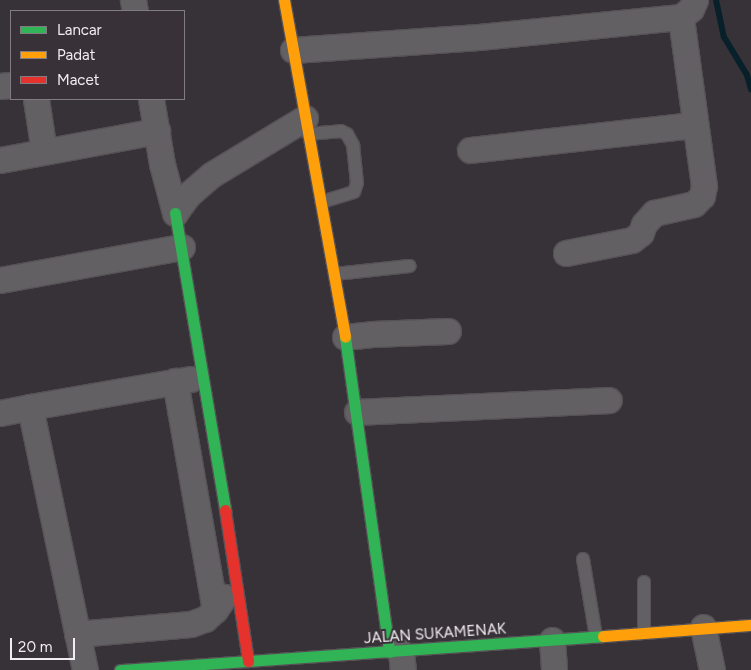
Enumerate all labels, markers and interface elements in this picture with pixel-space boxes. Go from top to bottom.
legend [10,10,185,100]
text: Lancar [57,21,102,39]
text: Padat [57,46,95,64]
text: Macet [57,71,99,89]
street label: JALAN SUKAMENAK [363,620,507,648]
scale bar [12,628,78,660]
text: 20 m [18,638,52,656]

